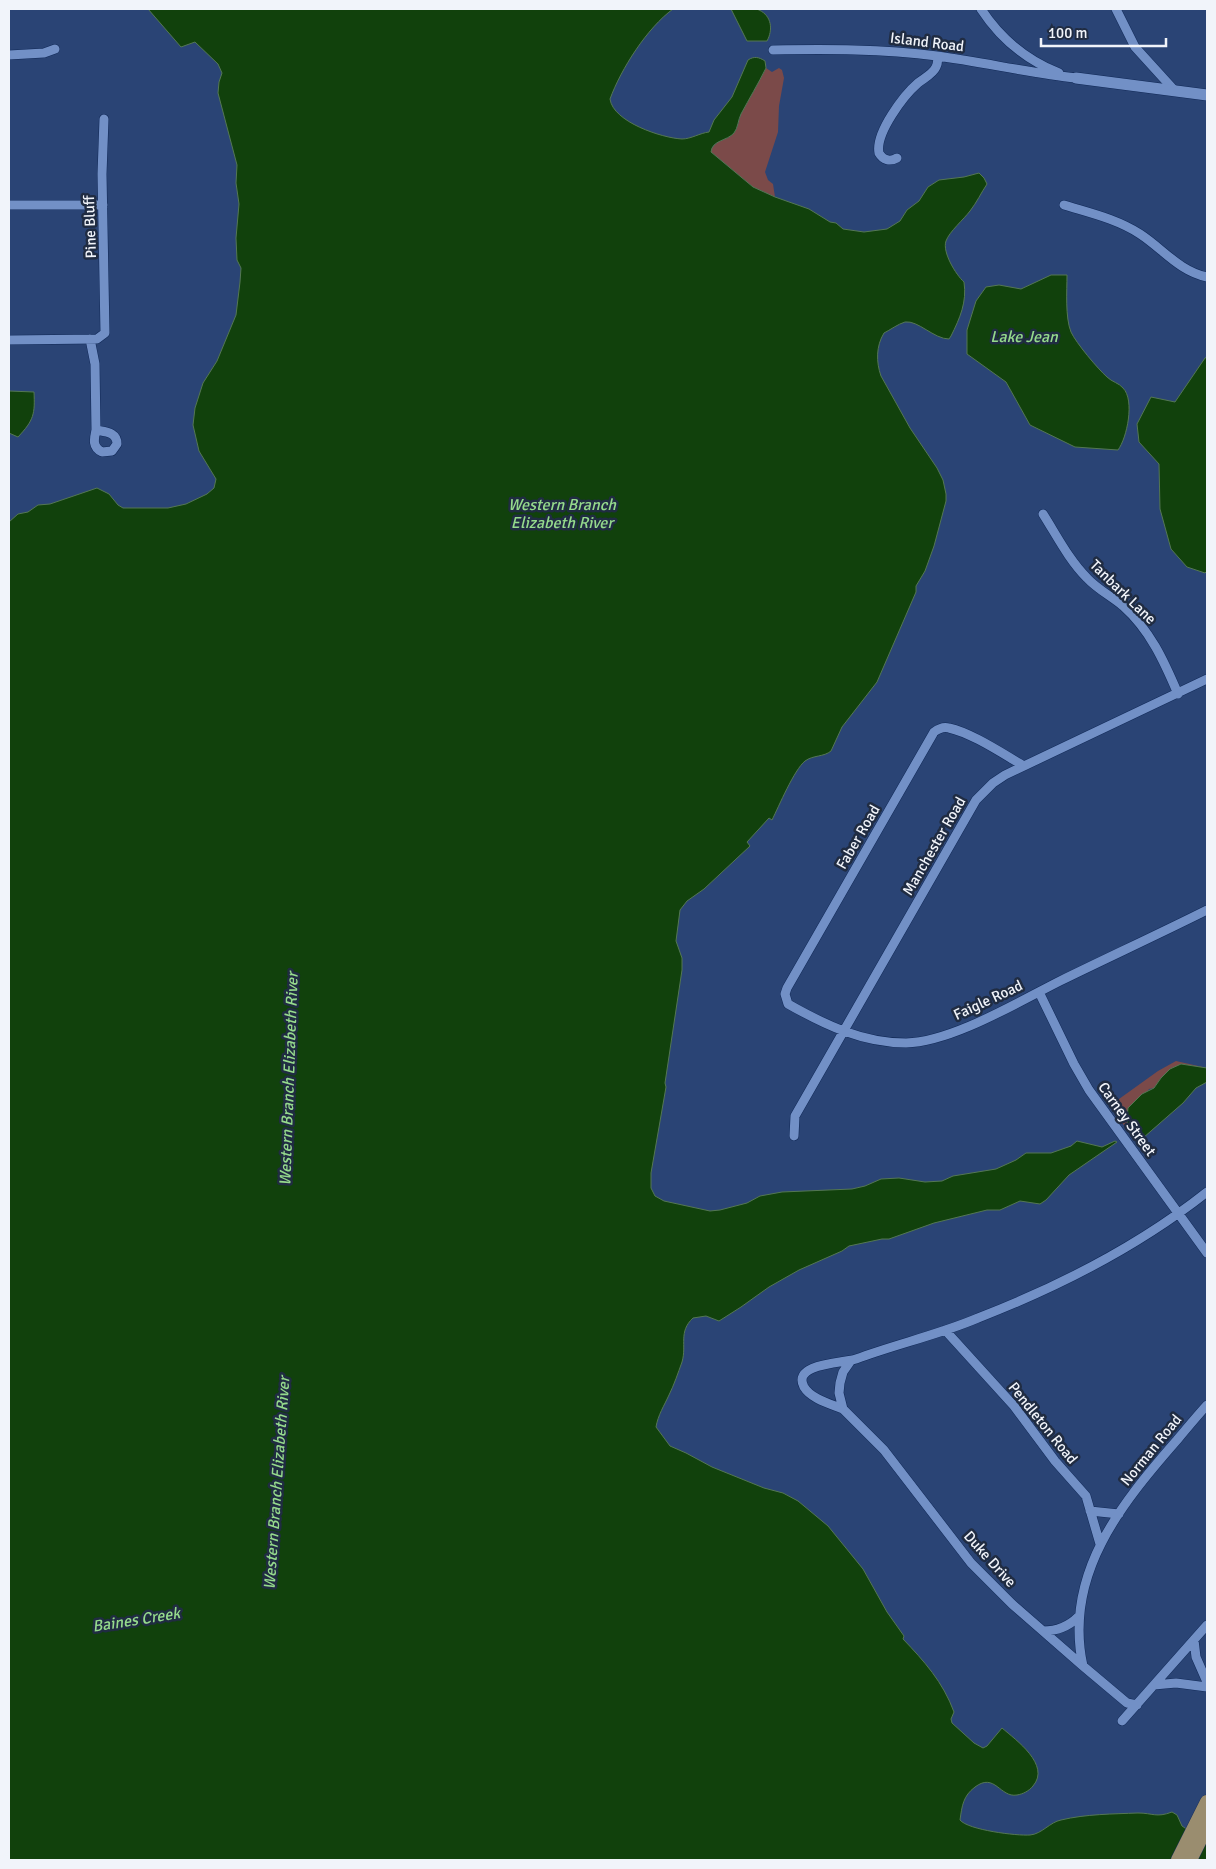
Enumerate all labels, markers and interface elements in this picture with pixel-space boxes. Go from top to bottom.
scale bar [1041,15,1166,47]
text: 100 m [1048,24,1088,42]
street label: Island Road [889,29,965,55]
street label: Pine Bluff [80,194,100,259]
water label: Lake Jean [990,327,1059,347]
water label: Western Branch Elizabeth River [508,495,617,533]
street label: Tanbark Lane [1086,556,1160,628]
street label: Manchester Road [899,794,970,898]
street label: Faber Road [832,802,884,872]
water label: Western Branch Elizabeth River [275,970,303,1186]
street label: Faigle Road [951,976,1025,1024]
street label: Carney Street [1094,1079,1160,1159]
water label: Western Branch Elizabeth River [260,1374,295,1590]
street label: Pendleton Road [1005,1378,1081,1468]
street label: Norman Road [1117,1411,1185,1489]
street label: Duke Drive [960,1527,1020,1591]
water label: Baines Creek [91,1603,183,1637]

